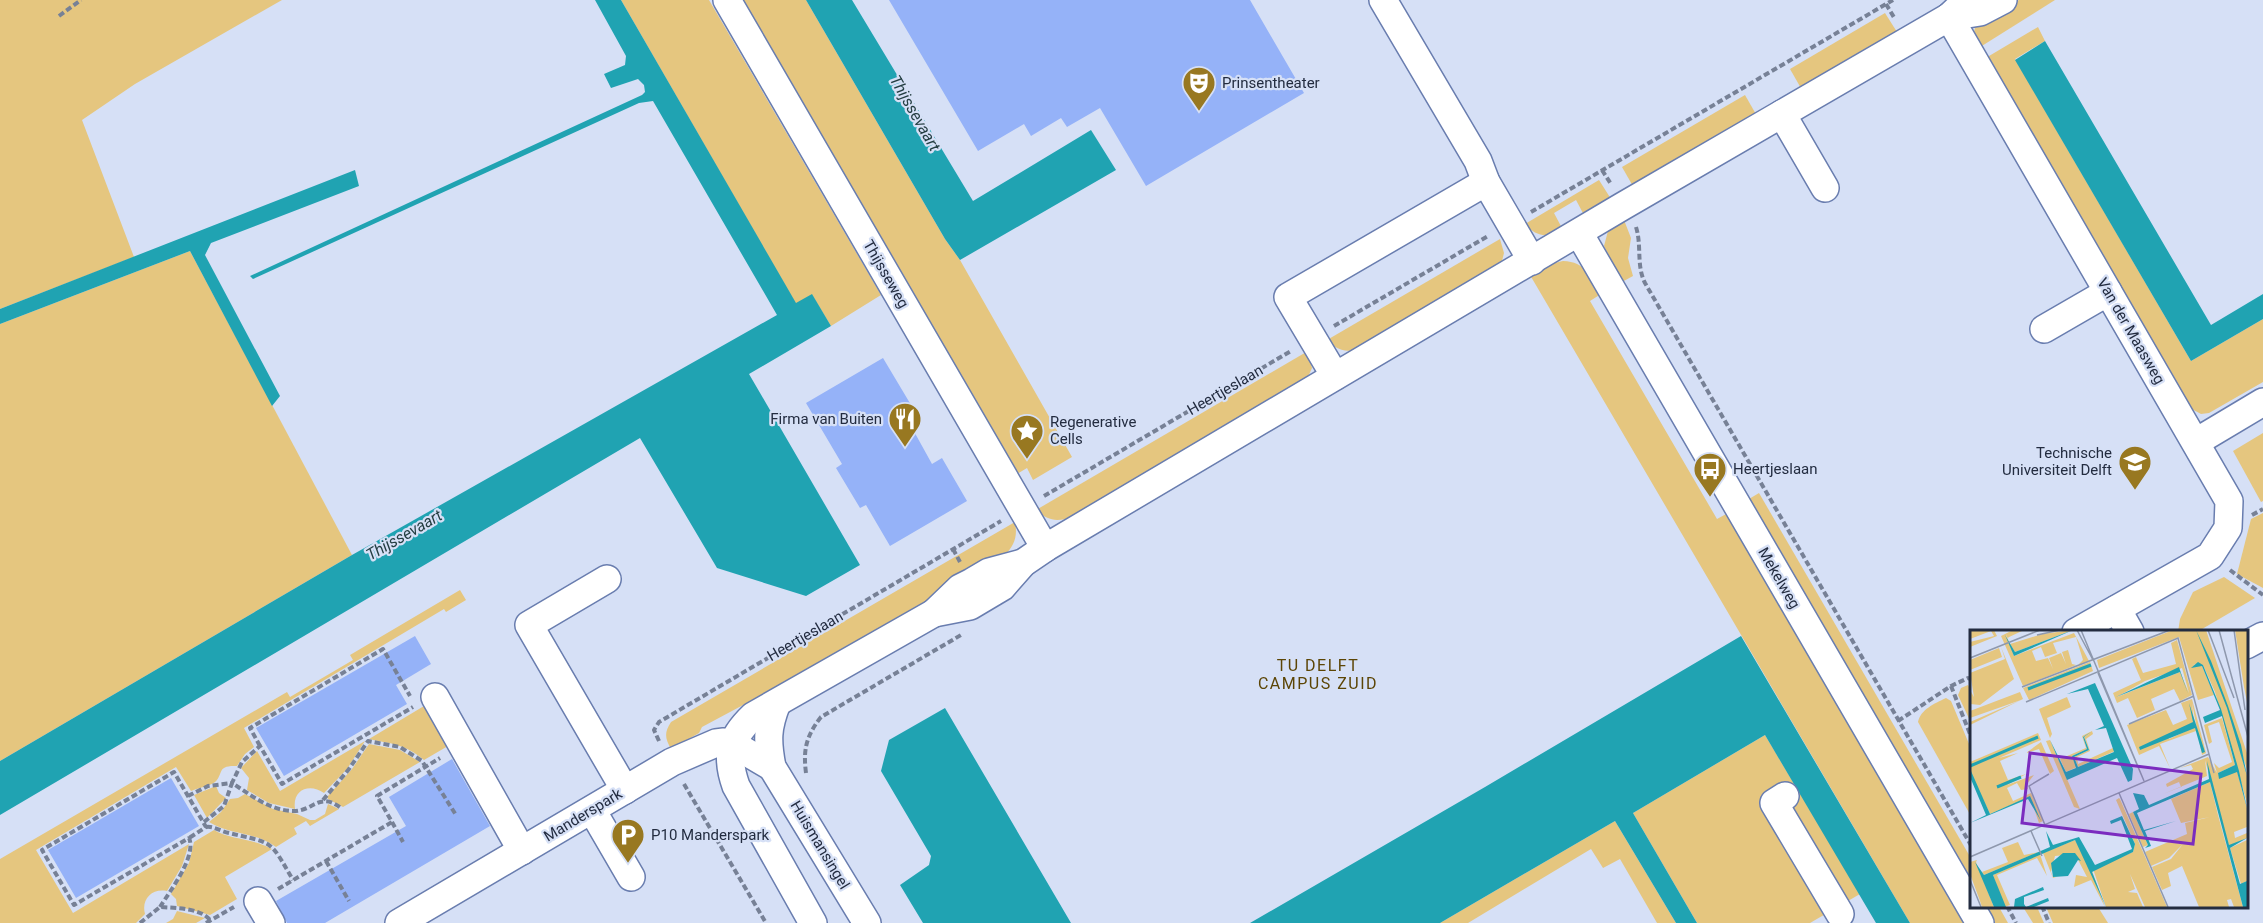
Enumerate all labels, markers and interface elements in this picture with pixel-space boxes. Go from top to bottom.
theatre icon: Prinsentheater [1181,65,1217,112]
water label: Thijssevaart [886,72,945,155]
place label: Prinsentheater [1222,74,1320,92]
street label: Thijsseweg [859,237,913,311]
street label: Van der Maasweg [2093,275,2169,387]
street label: Heertjeslaan [1184,361,1266,419]
restaurant icon: Firma van Buiten [887,401,923,448]
place label: Firma van Buiten [770,410,882,428]
place icon: Regenerative Cells [1009,413,1045,460]
place label: Regenerative Cells [1050,413,1136,448]
place label: Technische Universiteit Delft [2002,444,2112,479]
school or university icon: Technische Universiteit Delft [2117,444,2153,491]
bus stop icon: Heertjeslaan [1692,451,1728,498]
place label: Heertjeslaan [1733,460,1818,478]
water label: Thijssevaart [363,505,446,564]
street label: Mekelweg [1754,544,1804,612]
street label: Heertjeslaan [764,607,846,665]
inset map [1970,630,2248,908]
district label: TU DELFT CAMPUS ZUID [1258,656,1378,693]
street label: Manderspark [541,784,626,845]
street label: Huismansingel [787,798,853,892]
parking icon: P10 Manderspark [610,817,646,864]
place label: P10 Manderspark [651,826,769,844]

